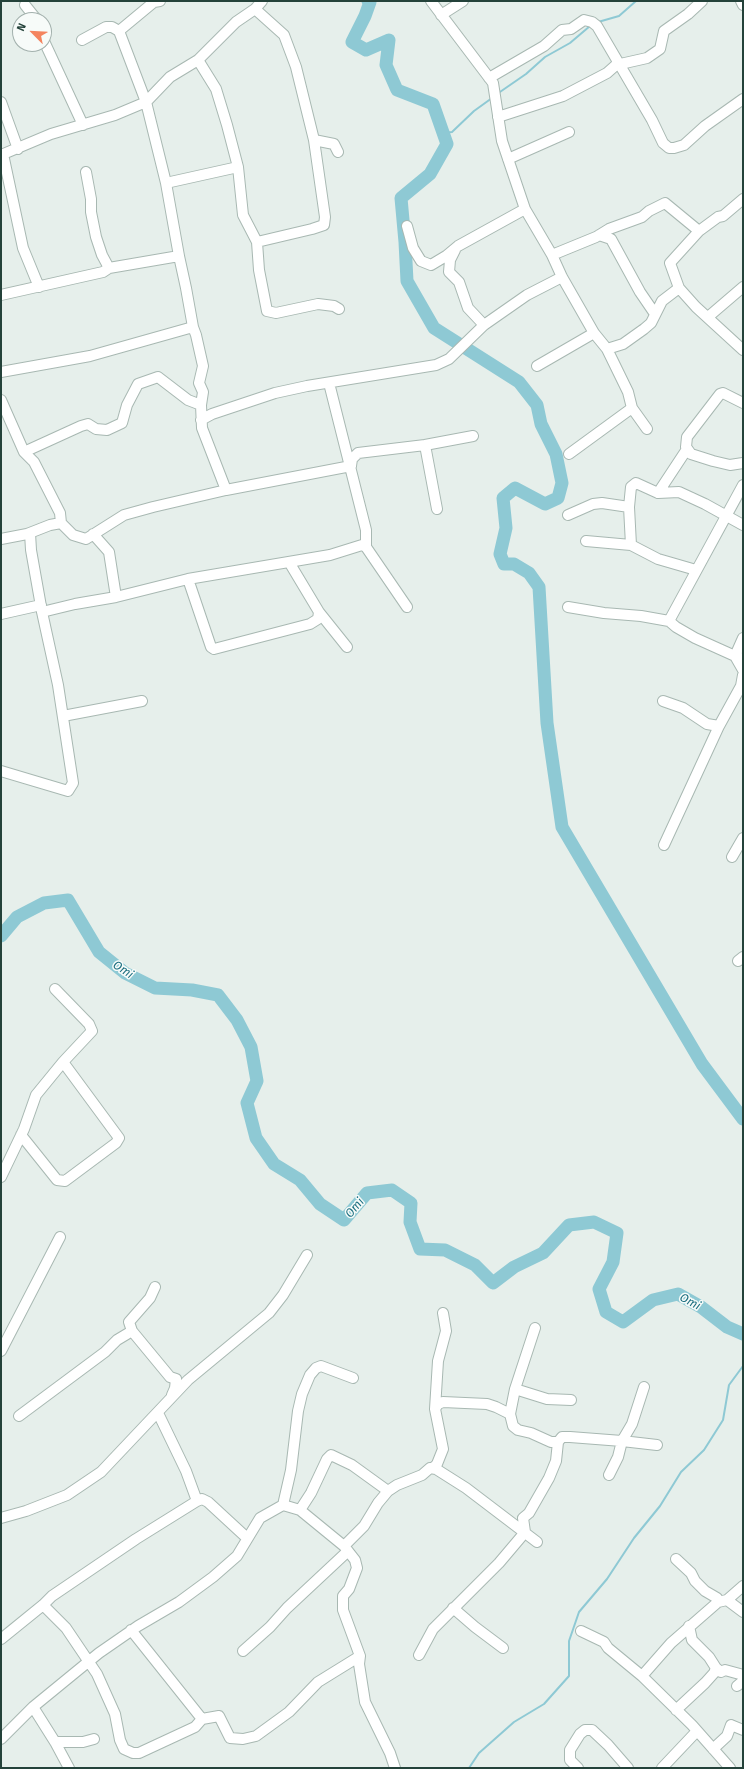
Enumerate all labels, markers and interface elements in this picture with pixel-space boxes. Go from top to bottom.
north arrow [12,12,52,52]
text: N [14,21,29,33]
water label: Omi [110,958,136,982]
water label: Omi [342,1195,368,1221]
water label: Omi [677,1291,703,1313]

